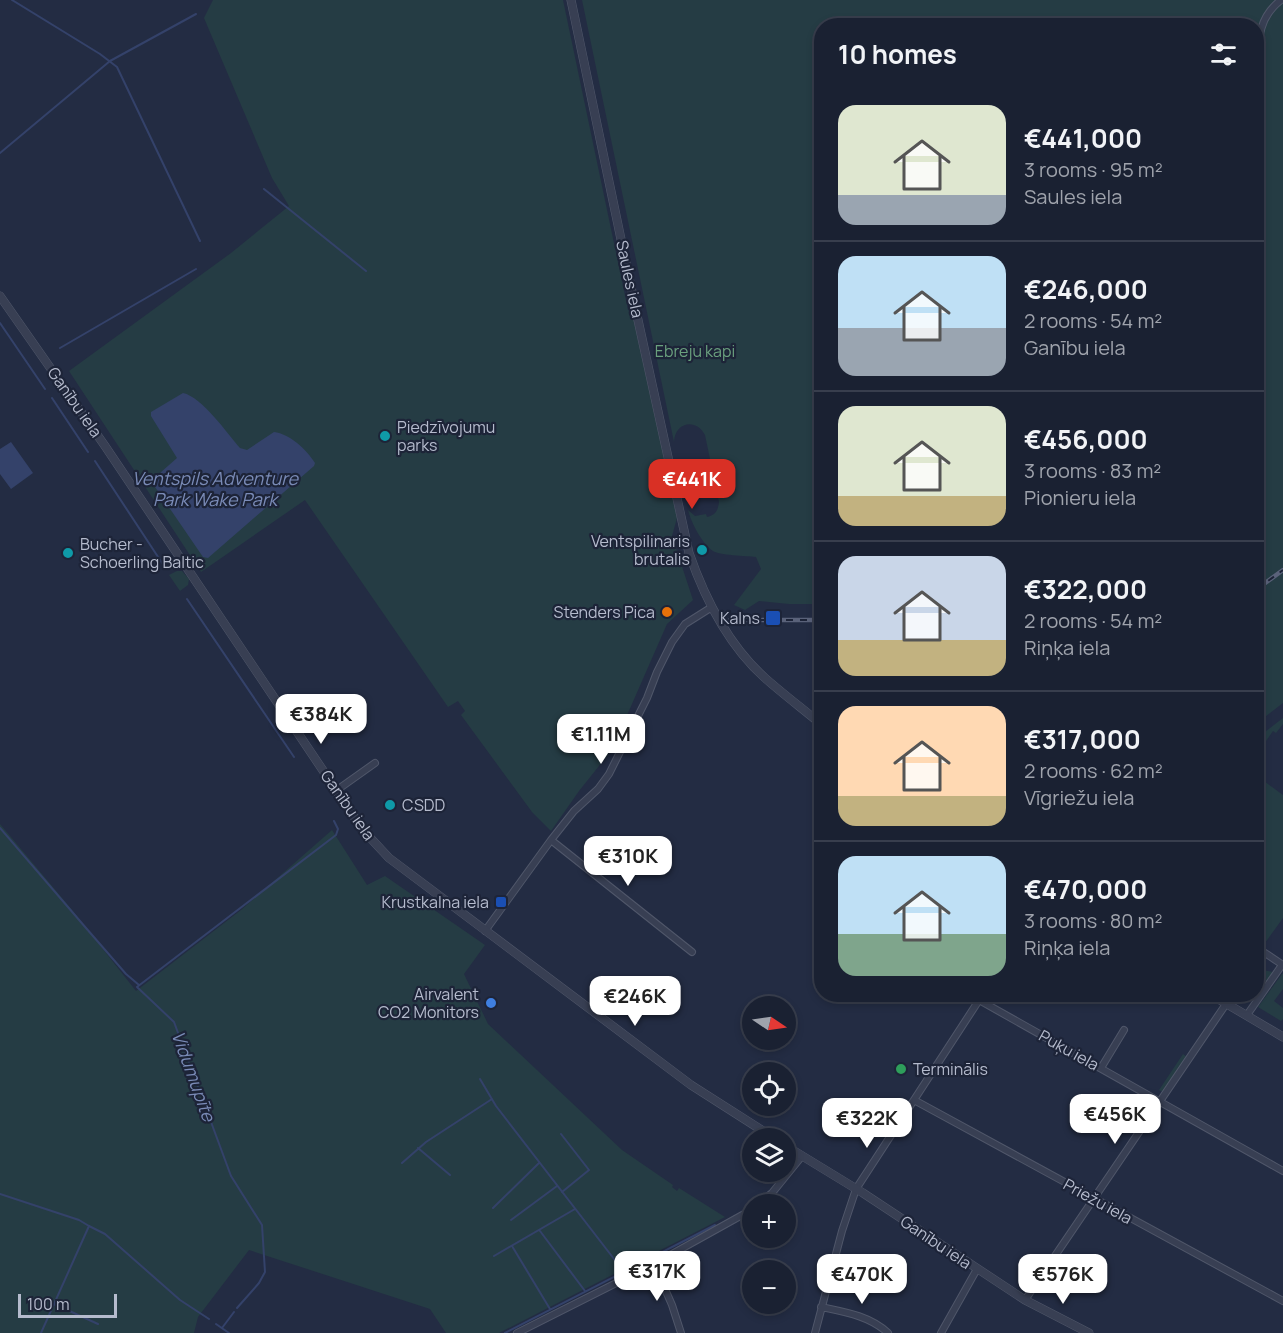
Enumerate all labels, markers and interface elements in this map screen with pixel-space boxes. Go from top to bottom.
text: 10 homes [838,36,957,72]
icon: filters [1207,38,1240,71]
text: €441,000 [1024,120,1142,156]
icon: home [886,129,958,201]
text: 3 rooms · 95 m² [1024,156,1163,183]
text: Saules iela [1024,183,1122,210]
street label: Saules iela [611,238,649,320]
text: €246,000 [1024,271,1148,307]
icon: home [886,280,958,352]
text: 2 rooms · 54 m² [1024,307,1162,334]
text: Ganību iela [1024,334,1126,361]
park label: Ebreju kapi [655,340,735,362]
street label: Ganību iela [43,362,107,442]
place label: Piedzīvojumu parks [397,416,495,456]
text: €456,000 [1024,421,1148,457]
marker: Piedzīvojumu parks [378,429,392,443]
icon: home [886,430,958,502]
text: 3 rooms · 83 m² [1024,457,1161,484]
pin: €441K [650,459,734,510]
text: €441K [662,465,722,492]
water label: Ventspils Adventure Park Wake Park [132,466,299,511]
text: Pionieru iela [1024,484,1136,511]
place label: Ventspilinaris brutalis [591,530,690,570]
place label: Bucher - Schoerling Baltic [80,533,204,573]
marker: Ventspilinaris brutalis [695,543,709,557]
marker: Bucher - Schoerling Baltic [61,546,75,560]
text: €322,000 [1024,571,1147,607]
icon: home [886,580,958,652]
place label: Stenders Pica [554,601,655,623]
marker: Stenders Pica [660,605,674,619]
place label: Kalns [720,607,760,629]
text: 2 rooms · 54 m² [1024,607,1162,634]
marker: Kalns [764,609,782,627]
text: Riņķa iela [1024,634,1110,661]
pin: €384K [279,694,363,745]
text: €384K [290,700,352,727]
pin: €1.11M [552,714,650,765]
text: €1.11M [571,720,631,747]
text: €317,000 [1024,721,1141,757]
icon: home [886,730,958,802]
text: 2 rooms · 62 m² [1024,757,1163,784]
street label: Ganību iela [316,765,380,845]
text: Vīgriežu iela [1024,784,1134,811]
place label: CSDD [402,794,446,816]
marker: CSDD [383,798,397,812]
pin: €310K [586,836,670,887]
text: €310K [598,842,658,869]
text: €470,000 [1024,871,1147,907]
icon: home [886,880,958,952]
place label: Krustkalna iela [382,891,489,913]
marker: Krustkalna iela [494,895,508,909]
text: 3 rooms · 80 m² [1024,907,1163,934]
text: Riņķa iela [1024,934,1110,961]
pin: €246K [593,976,677,1027]
text: €246K [604,982,666,1009]
place label: Airvalent CO2 Monitors [378,983,479,1023]
marker: Airvalent CO2 Monitors [484,996,498,1010]
north arrow [742,996,796,1050]
map controls [742,996,796,1314]
street label: Puķu iela [1035,1024,1103,1076]
water label: Vidumupīte [167,1028,222,1126]
place label: Terminālis [913,1058,988,1080]
button: locate [742,1062,796,1116]
marker: Terminālis [894,1062,908,1076]
pin: €456K [1073,1094,1157,1145]
pin: €322K [825,1098,909,1149]
text: €456K [1084,1100,1146,1127]
text: €322K [836,1104,898,1131]
button: layers [742,1128,796,1182]
street label: Priežu iela [1060,1173,1136,1229]
button: + [742,1194,796,1248]
street label: Ganību iela [896,1210,976,1274]
pin: €317K [615,1251,699,1302]
pin: €470K [820,1254,904,1305]
pin: €576K [1021,1254,1105,1305]
text: €317K [628,1257,686,1284]
button: − [742,1260,796,1314]
text: €470K [831,1260,893,1287]
text: €576K [1032,1260,1094,1287]
scale bar [18,1291,117,1318]
text: 100 m [27,1293,70,1315]

